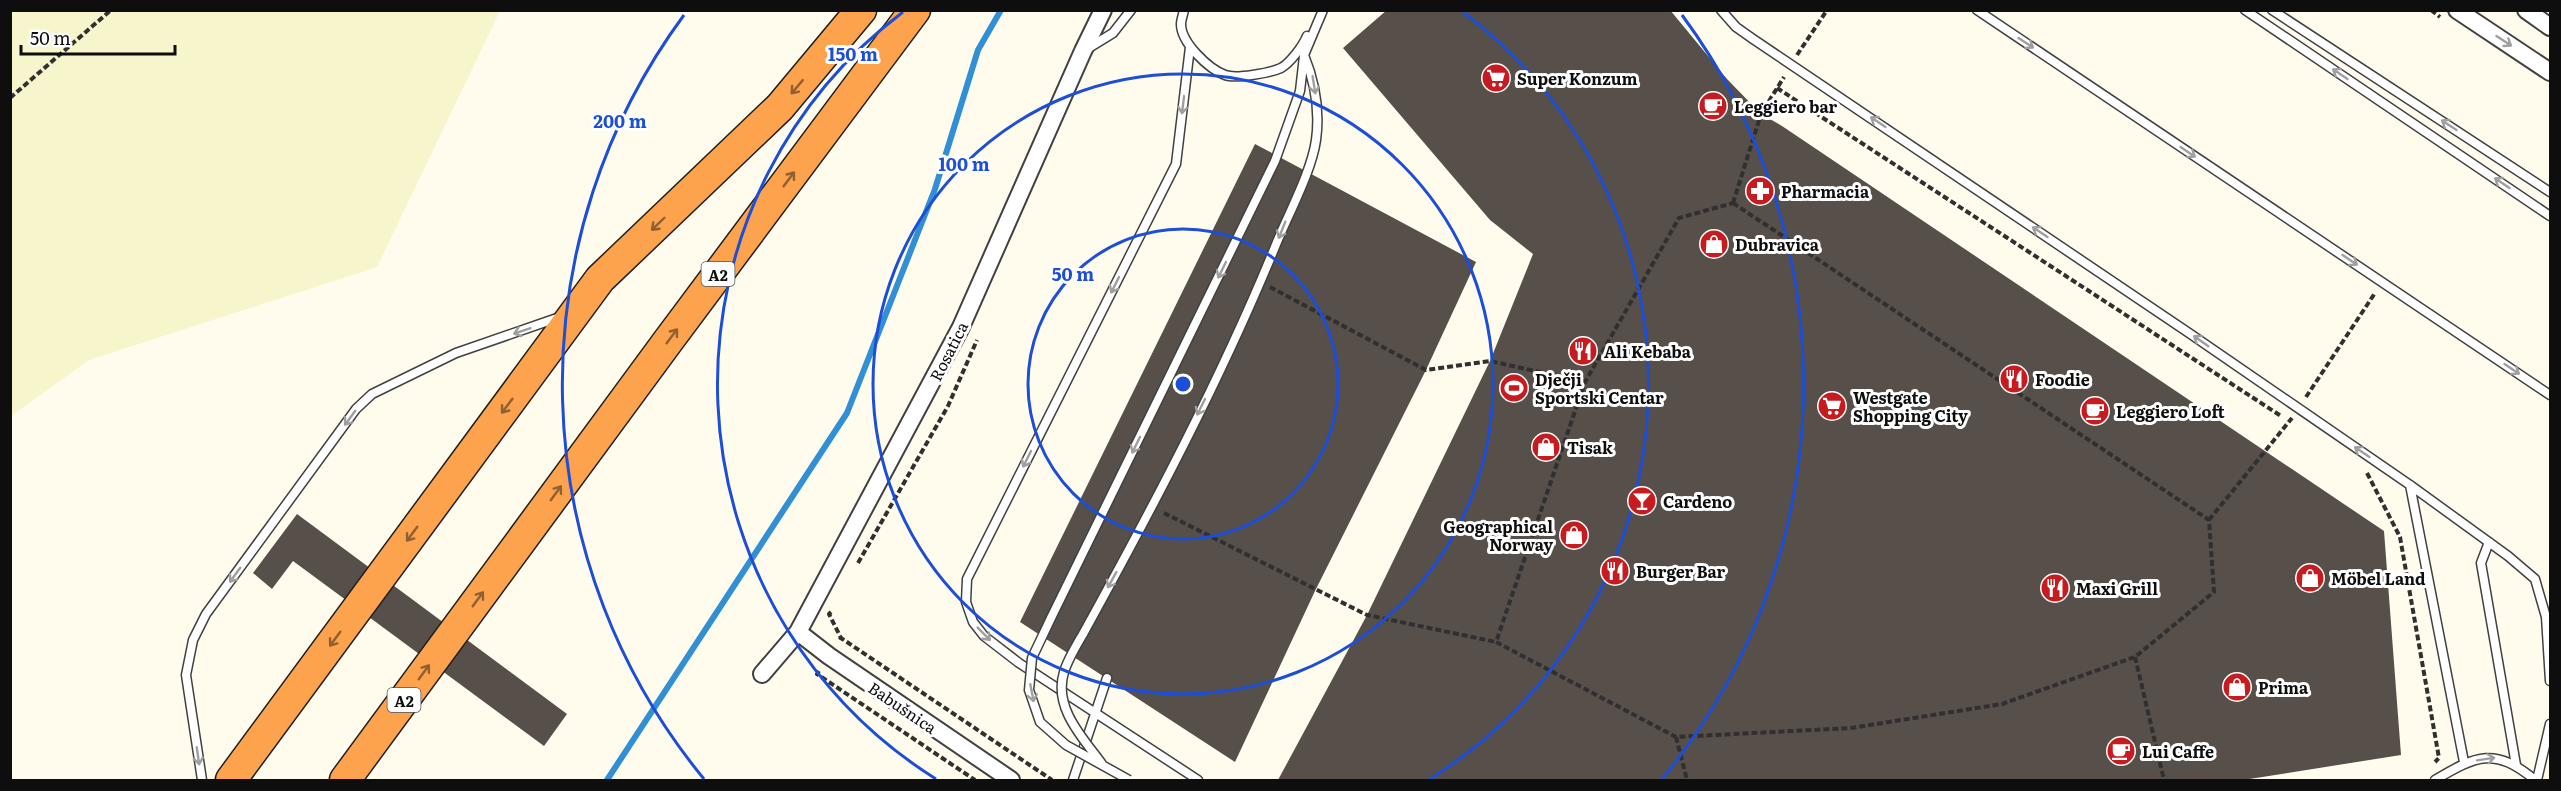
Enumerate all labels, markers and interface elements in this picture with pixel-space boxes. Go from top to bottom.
scale bar [21,18,176,56]
text: 50 m [30,24,71,51]
one-way arrow [2495,35,2512,47]
one-way arrow [2017,37,2034,49]
text: 150 m [828,40,878,67]
supermarket icon: Super Konzum [1480,62,1512,94]
place label: Super Konzum [1517,66,1638,90]
one-way arrow [2333,68,2349,80]
one-way arrow [1308,74,1319,94]
one-way arrow [790,79,803,95]
cafe icon: Leggiero bar [1697,90,1729,122]
place label: Leggiero bar [1734,94,1838,118]
one-way arrow [1177,95,1188,114]
text: 200 m [593,107,647,134]
one-way arrow [1871,116,1887,128]
one-way arrow [2440,119,2457,132]
one-way arrow [2179,146,2196,158]
text: 100 m [938,150,990,177]
one-way arrow [783,172,795,188]
pharmacy icon: Pharmacia [1744,175,1776,207]
one-way arrow [2494,177,2511,189]
place label: Pharmacia [1781,179,1870,203]
one-way arrow [651,217,666,231]
one-way arrow [1276,220,1287,238]
one-way arrow [2031,225,2048,238]
shop icon: Dubravica [1698,228,1730,260]
place label: Dubravica [1735,232,1820,256]
one-way arrow [2341,254,2358,266]
text: 50 m [1052,260,1094,287]
one-way arrow [1216,260,1227,278]
road number: A2 [702,262,734,286]
one-way arrow [1109,276,1120,294]
street label: Rosatica [923,317,973,385]
one-way arrow [513,326,532,337]
one-way arrow [666,328,678,344]
restaurant icon: Ali Kebaba [1567,335,1599,367]
one-way arrow [2193,335,2210,347]
place label: Ali Kebaba [1604,339,1692,363]
restaurant icon: Foodie [1998,363,2030,395]
one-way arrow [2503,363,2520,375]
place label: Dječji Sportski Centar [1535,367,1664,409]
place label: Foodie [2035,367,2090,391]
sports icon: Dječji Sportski Centar [1498,372,1530,404]
centre of rings [1173,374,1193,394]
place label: Westgate Shopping City [1853,385,1968,427]
supermarket icon: Westgate Shopping City [1816,390,1848,422]
cafe icon: Leggiero Loft [2079,395,2111,427]
one-way arrow [501,397,513,413]
one-way arrow [1194,397,1206,415]
place label: Leggiero Loft [2116,399,2225,423]
one-way arrow [344,409,356,425]
shop icon: Tisak [1530,431,1562,463]
one-way arrow [1130,435,1142,453]
place label: Tisak [1567,435,1613,459]
one-way arrow [2353,445,2370,458]
one-way arrow [1021,450,1033,468]
one-way arrow [550,485,563,501]
bar icon: Cardeno [1626,485,1658,517]
place label: Cardeno [1663,489,1732,513]
place label: Geographical Norway [1443,514,1553,556]
shop icon: Geographical Norway [1558,519,1590,551]
one-way arrow [406,525,419,541]
restaurant icon: Burger Bar [1599,555,1631,587]
place label: Burger Bar [1636,559,1726,583]
shop icon: Möbel Land [2294,562,2326,594]
place label: Möbel Land [2331,566,2426,590]
one-way arrow [229,567,241,583]
one-way arrow [1106,571,1117,589]
restaurant icon: Maxi Grill [2039,572,2071,604]
place label: Maxi Grill [2076,576,2158,600]
one-way arrow [472,591,485,607]
one-way arrow [977,627,992,642]
one-way arrow [329,631,342,647]
one-way arrow [418,665,431,681]
shop icon: Prima [2221,671,2253,703]
street label: Babušnica [864,675,942,739]
place label: Prima [2258,675,2309,699]
one-way arrow [1026,683,1037,702]
road number: A2 [388,688,420,712]
cafe icon: Lui Caffe [2105,735,2137,767]
place label: Lui Caffe [2142,739,2214,763]
one-way arrow [193,746,204,765]
one-way arrow [2475,753,2495,764]

